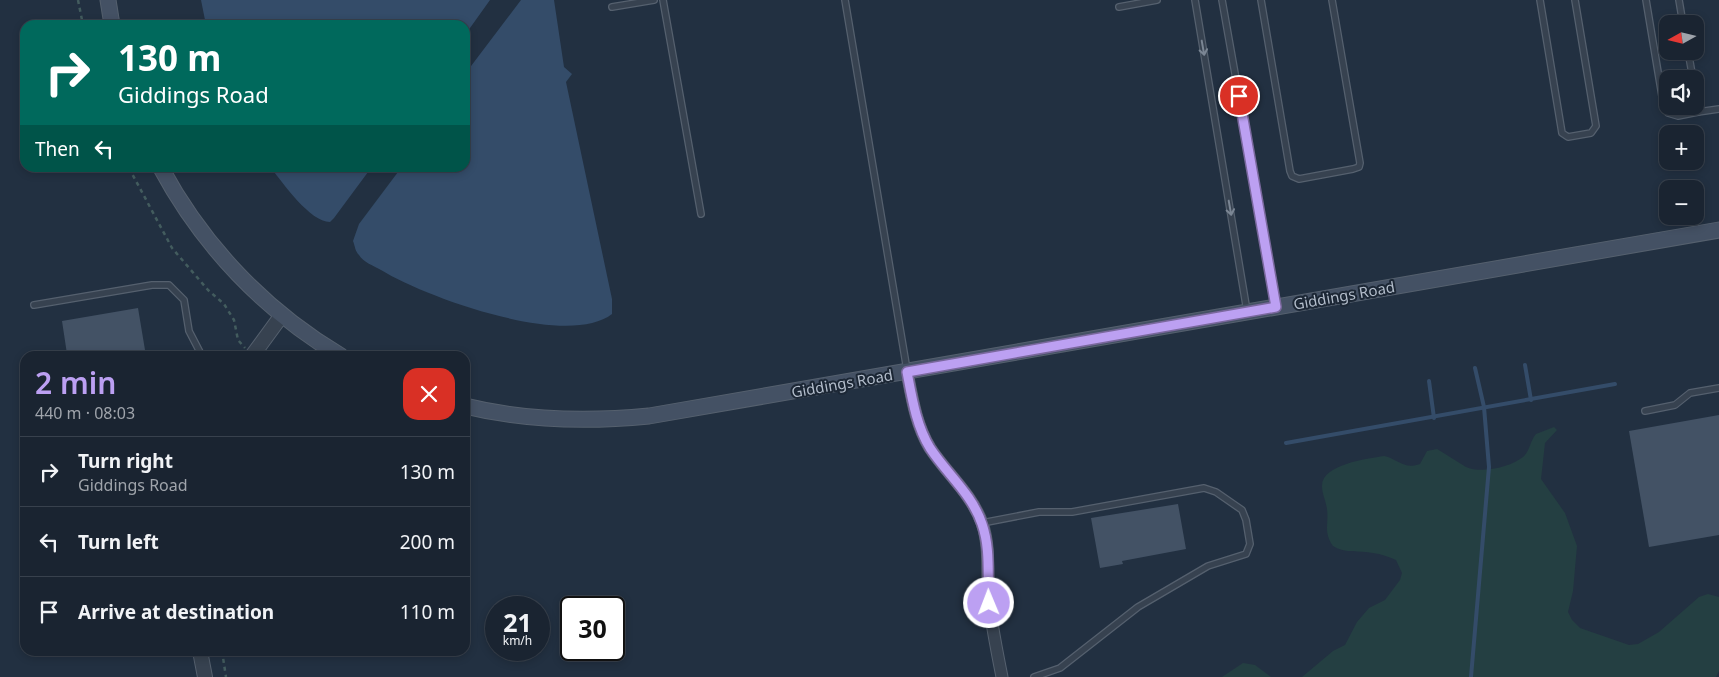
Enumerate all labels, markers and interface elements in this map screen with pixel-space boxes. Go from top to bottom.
north arrow [1659,15,1704,60]
map controls [1659,15,1704,225]
text: 130 m [118,34,221,81]
icon: right [35,40,100,105]
one-way arrow [1199,40,1209,56]
button: sound [1659,70,1704,115]
pin [1218,75,1260,117]
text: Giddings Road [118,79,269,109]
icon: arrive [1225,82,1253,110]
button: + [1659,125,1704,170]
icon: left [90,135,118,163]
text: Then [35,136,80,162]
button: − [1659,180,1704,225]
one-way arrow [1225,200,1235,216]
street label: Giddings Road [1292,276,1396,314]
text: 2 min [35,362,116,403]
street label: Giddings Road [790,364,894,402]
button: close [403,368,455,420]
text: 440 m · 08:03 [35,402,135,424]
text: Turn right [78,448,173,474]
icon: right [35,458,63,486]
text: 130 m [400,459,455,485]
text: Giddings Road [78,474,188,496]
icon: left [35,528,63,556]
text: Turn left [78,529,159,555]
text: 200 m [400,529,455,555]
position arrow [962,576,1014,628]
speed limit sign: 30 [560,596,625,661]
icon: arrive [35,598,63,626]
text: Arrive at destination [78,599,274,625]
text: 110 m [400,599,455,625]
text: 21 [503,605,532,639]
text: km/h [503,632,532,649]

